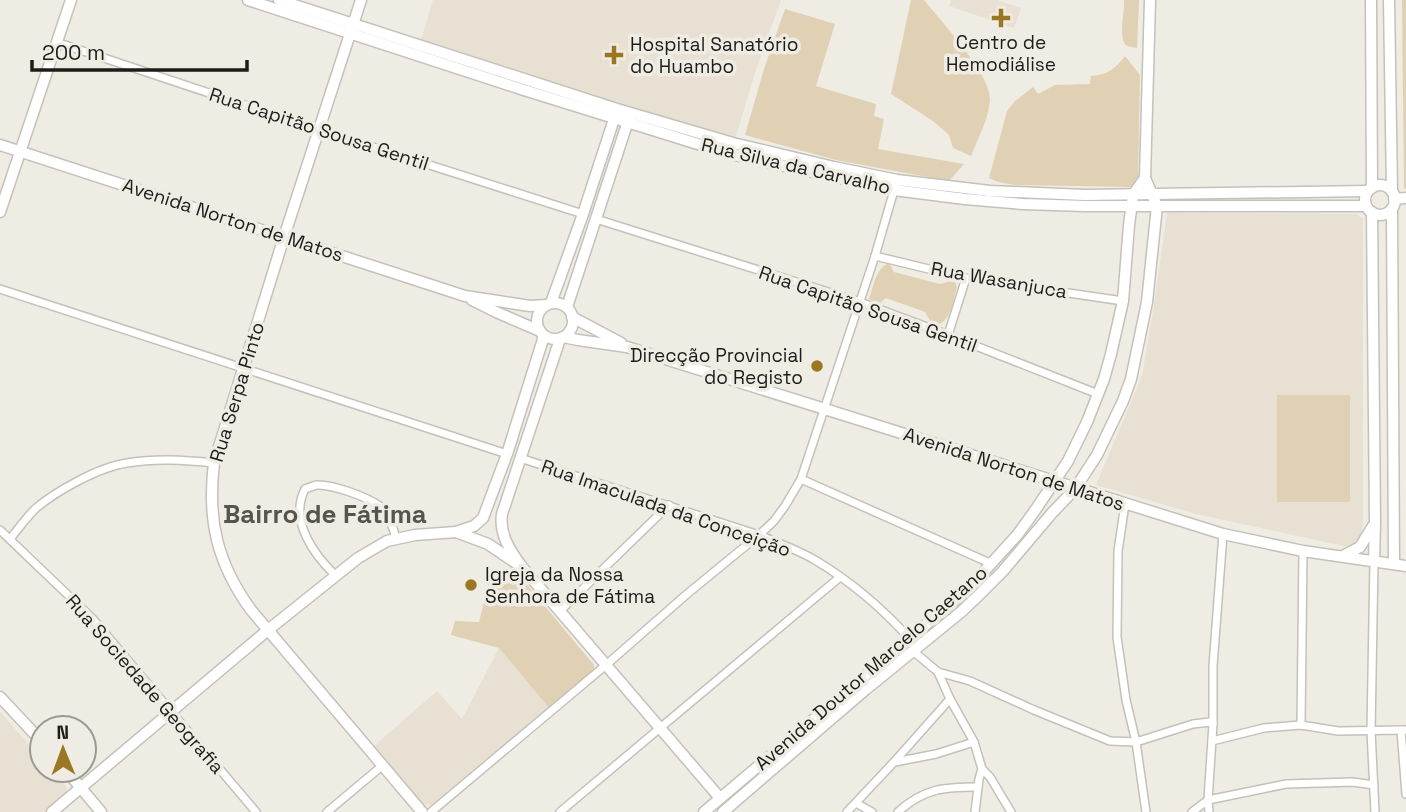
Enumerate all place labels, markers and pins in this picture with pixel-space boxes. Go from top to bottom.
marker: Centro de Hemodiálise [991,8,1011,28]
place label: Centro de Hemodiálise [946,30,1056,77]
place label: Hospital Sanatório do Huambo [630,32,799,79]
marker: Hospital Sanatório do Huambo [604,45,624,65]
place label: Direcção Provincial do Registo [630,343,803,390]
marker: Direcção Provincial do Registo [809,358,825,374]
place label: Igreja da Nossa Senhora de Fátima [485,562,655,609]
marker: Igreja da Nossa Senhora de Fátima [463,577,479,593]

